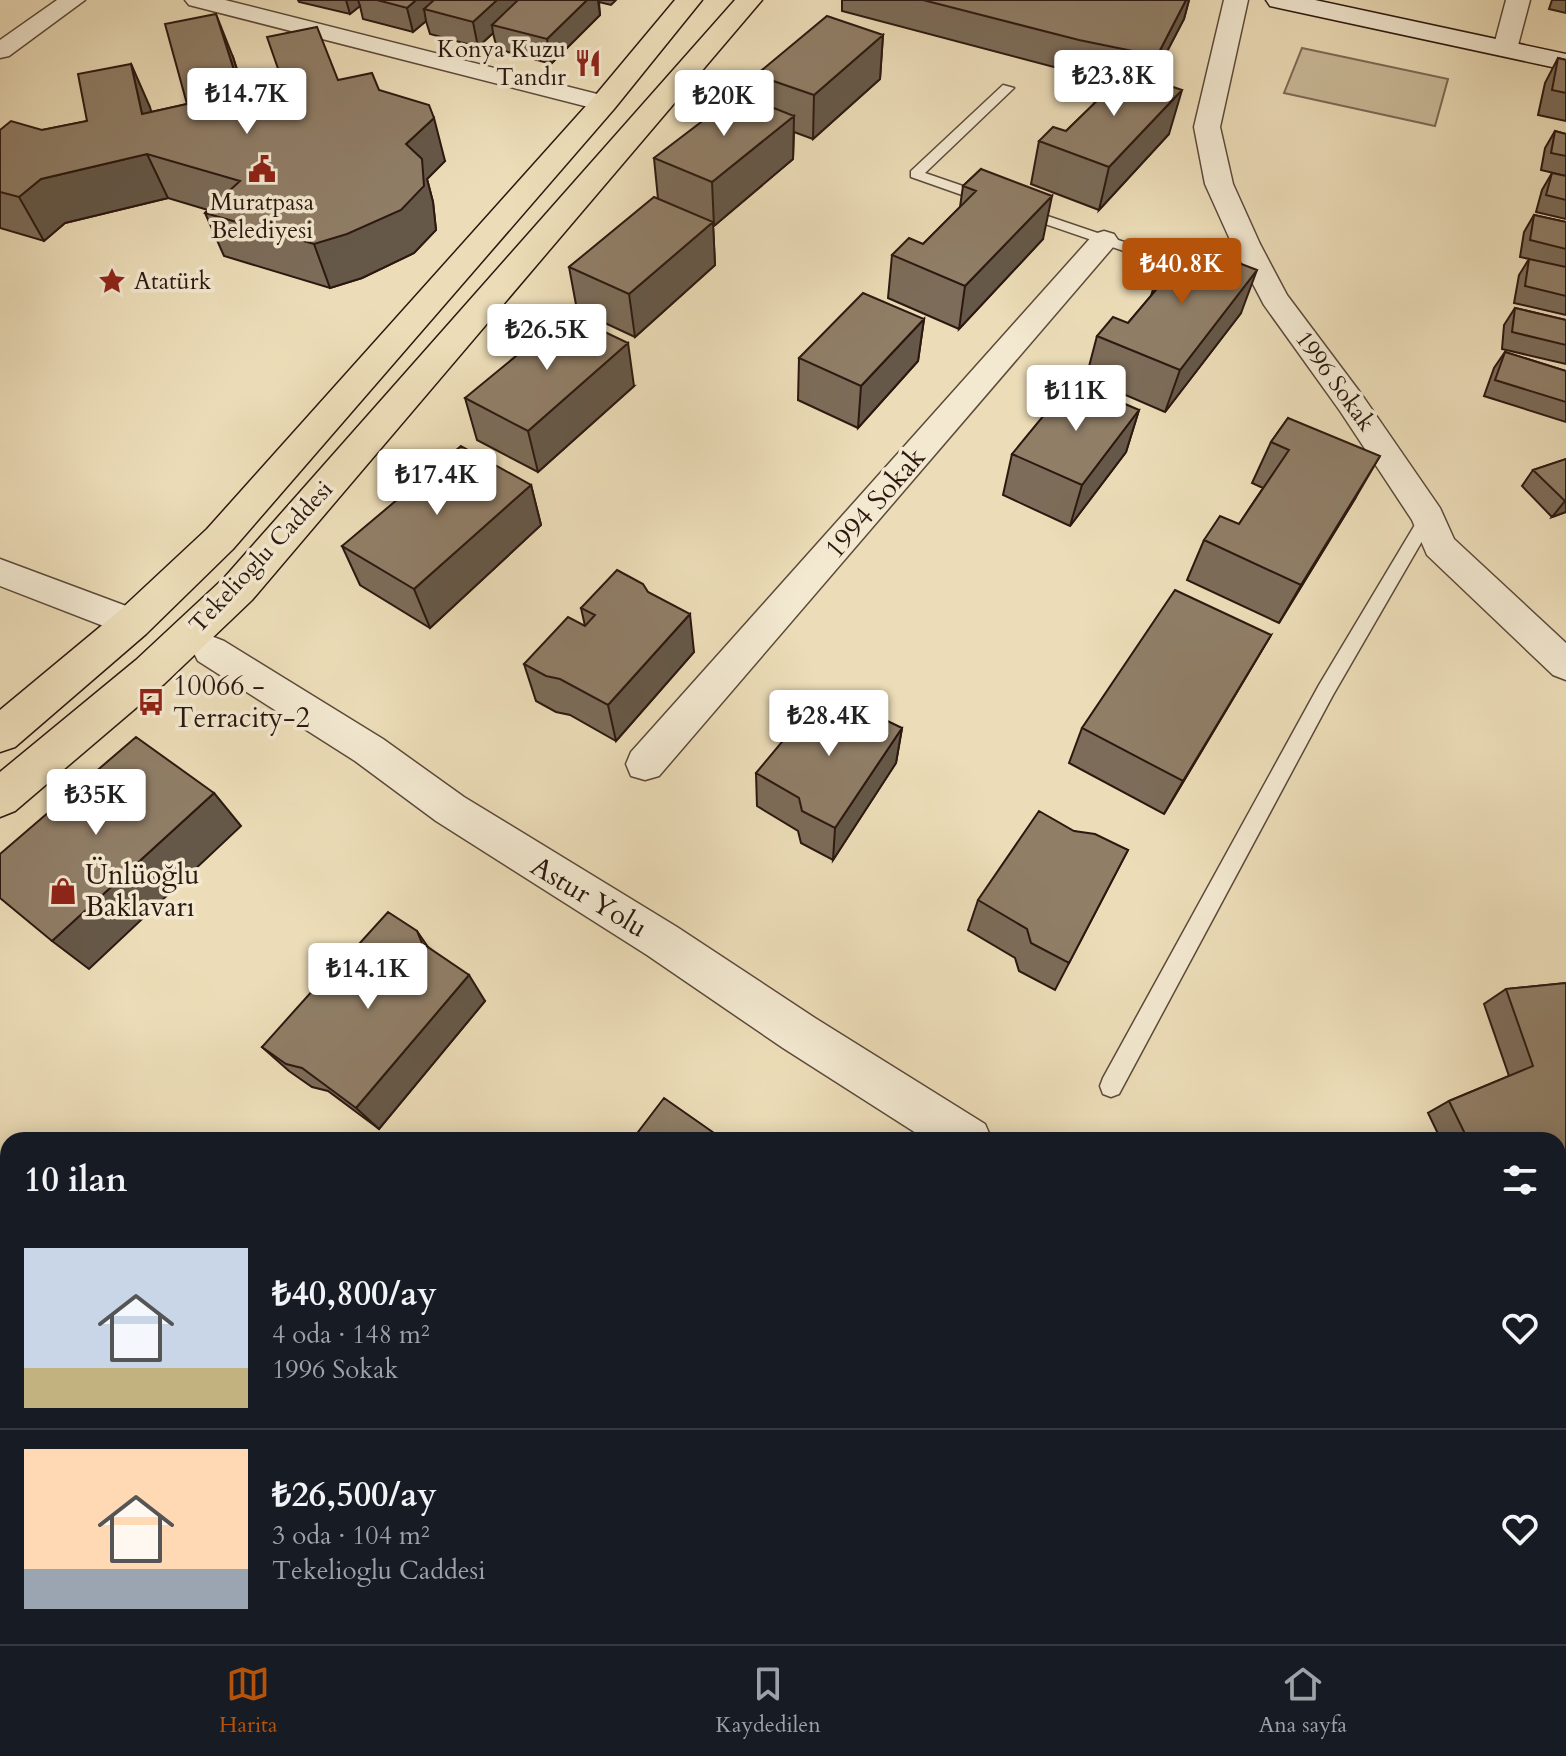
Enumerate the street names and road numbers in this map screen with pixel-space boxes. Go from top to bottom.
street label: 1996 Sokak [1287,324,1383,438]
street label: 1994 Sokak [816,439,934,567]
street label: Tekelioglu Caddesi [182,473,340,640]
street label: Astur Yolu [524,847,654,947]

